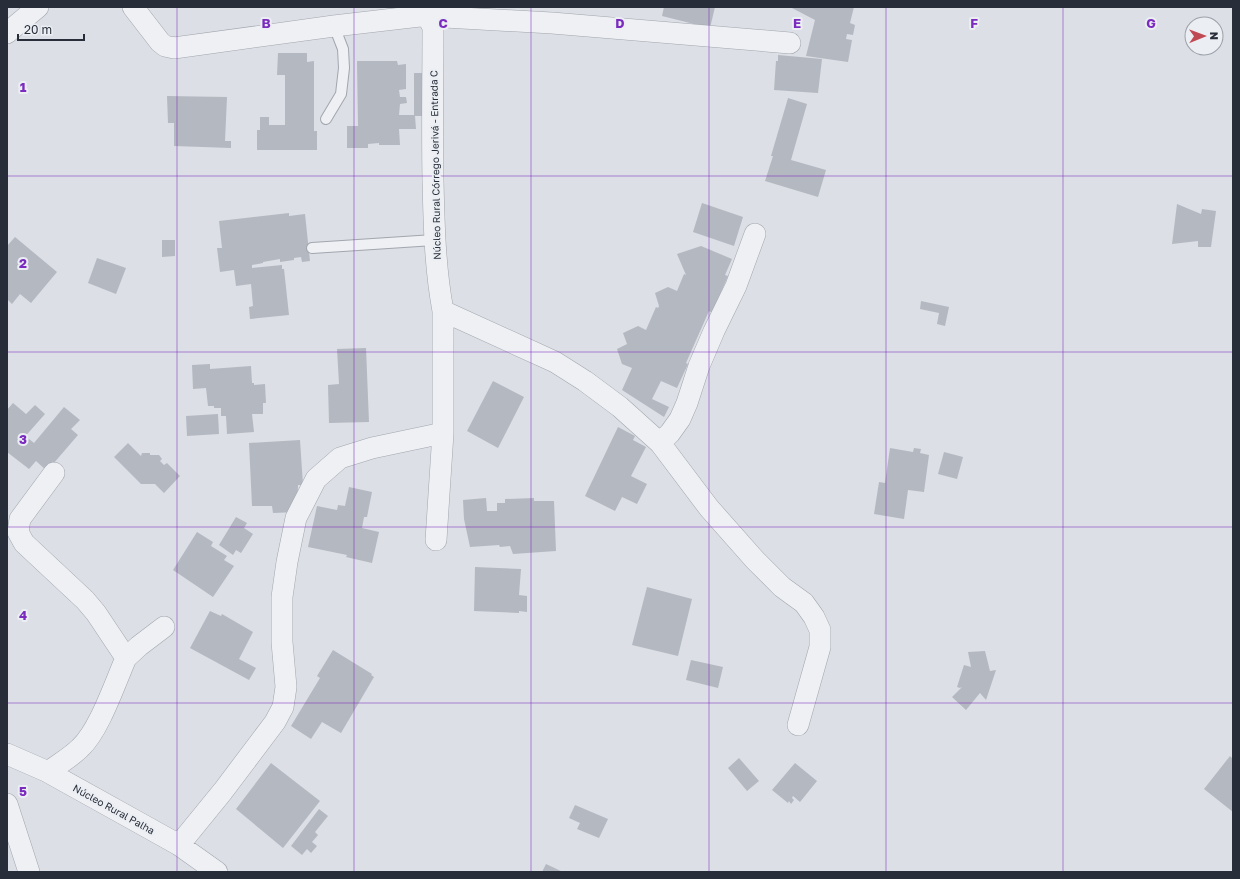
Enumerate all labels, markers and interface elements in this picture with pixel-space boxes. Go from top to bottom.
text: B [261,15,271,31]
text: C [438,15,448,31]
text: D [615,15,625,31]
text: E [793,15,801,31]
text: F [970,15,978,31]
text: G [1146,15,1156,31]
scale bar [18,16,84,42]
north arrow [1184,16,1224,56]
text: 20 m [24,22,52,37]
text: N [1208,32,1221,40]
street label: Núcleo Rural Córrego Jerivá - Entrada C [427,70,443,260]
text: 1 [20,79,27,95]
text: 2 [19,255,27,271]
text: 3 [19,431,27,447]
text: 4 [19,607,27,623]
street label: Núcleo Rural Palha [71,782,157,836]
text: 5 [19,783,27,799]

